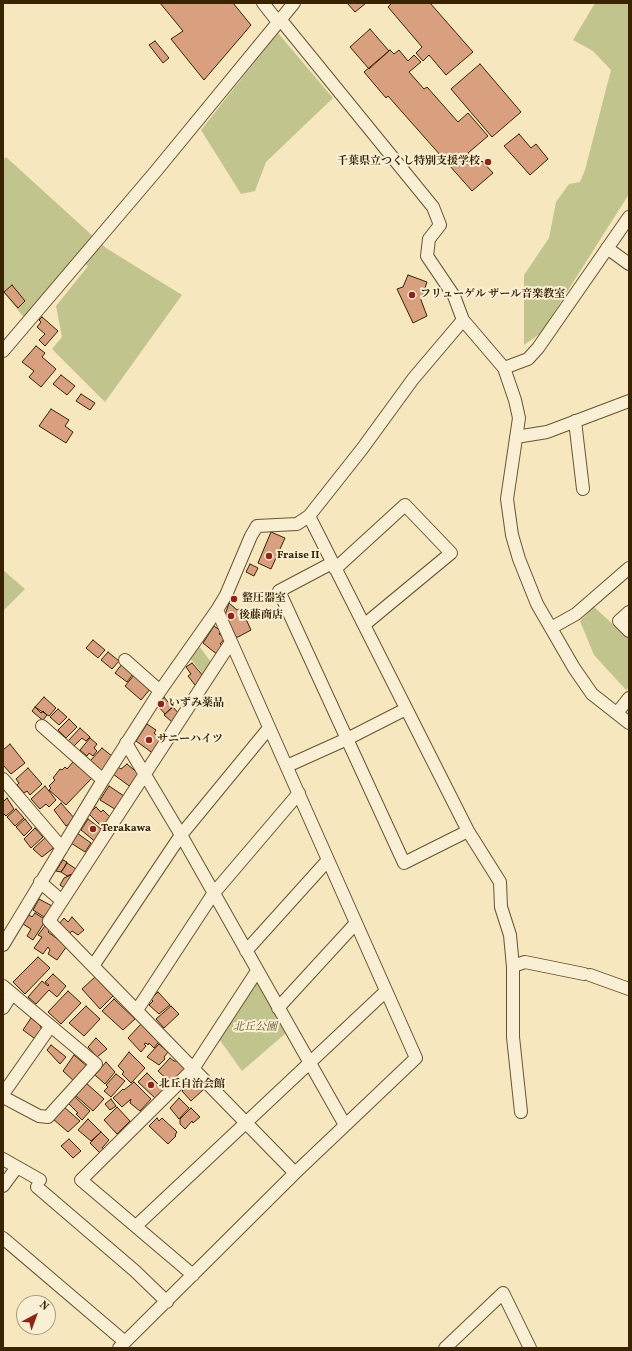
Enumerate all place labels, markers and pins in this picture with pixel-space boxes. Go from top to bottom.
place label: 千葉県立つくし特別支援学校 [337,155,480,169]
marker: 千葉県立つくし特別支援学校 [483,157,493,167]
place label: フリューゲル ザール音楽教室 [420,288,565,302]
marker: フリューゲル ザール音楽教室 [407,290,417,300]
place label: Fraise II [277,549,319,563]
marker: Fraise II [264,551,274,561]
place label: 整圧器室 [242,592,286,606]
marker: 整圧器室 [229,594,239,604]
place label: 後藤商店 [239,609,283,623]
marker: 後藤商店 [226,611,236,621]
place label: いずみ薬品 [169,697,224,711]
marker: いずみ薬品 [156,699,166,709]
place label: サニーハイツ [157,733,223,747]
marker: サニーハイツ [144,735,154,745]
place label: Terakawa [101,822,151,836]
marker: Terakawa [88,824,98,834]
place label: 北丘自治会館 [159,1078,225,1092]
marker: 北丘自治会館 [146,1080,156,1090]

